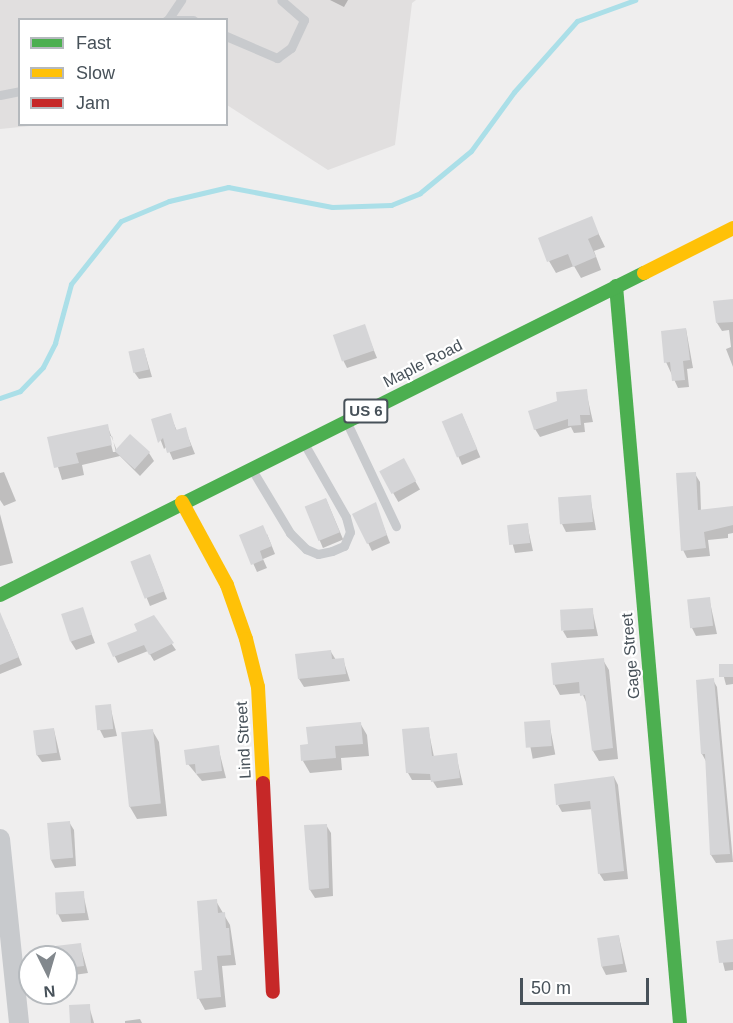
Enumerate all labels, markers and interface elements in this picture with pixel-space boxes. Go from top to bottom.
legend [18,18,228,126]
text: Fast [76,33,111,53]
text: Slow [76,63,115,83]
text: Jam [76,93,110,113]
street label: Maple Road [380,336,466,392]
road number: US 6 [342,399,390,423]
street label: Gage Street [618,612,644,700]
street label: Lind Street [232,701,256,779]
north arrow [18,945,78,1005]
scale bar [523,966,652,1004]
text: 50 m [531,978,571,998]
text: N [43,982,56,1000]

